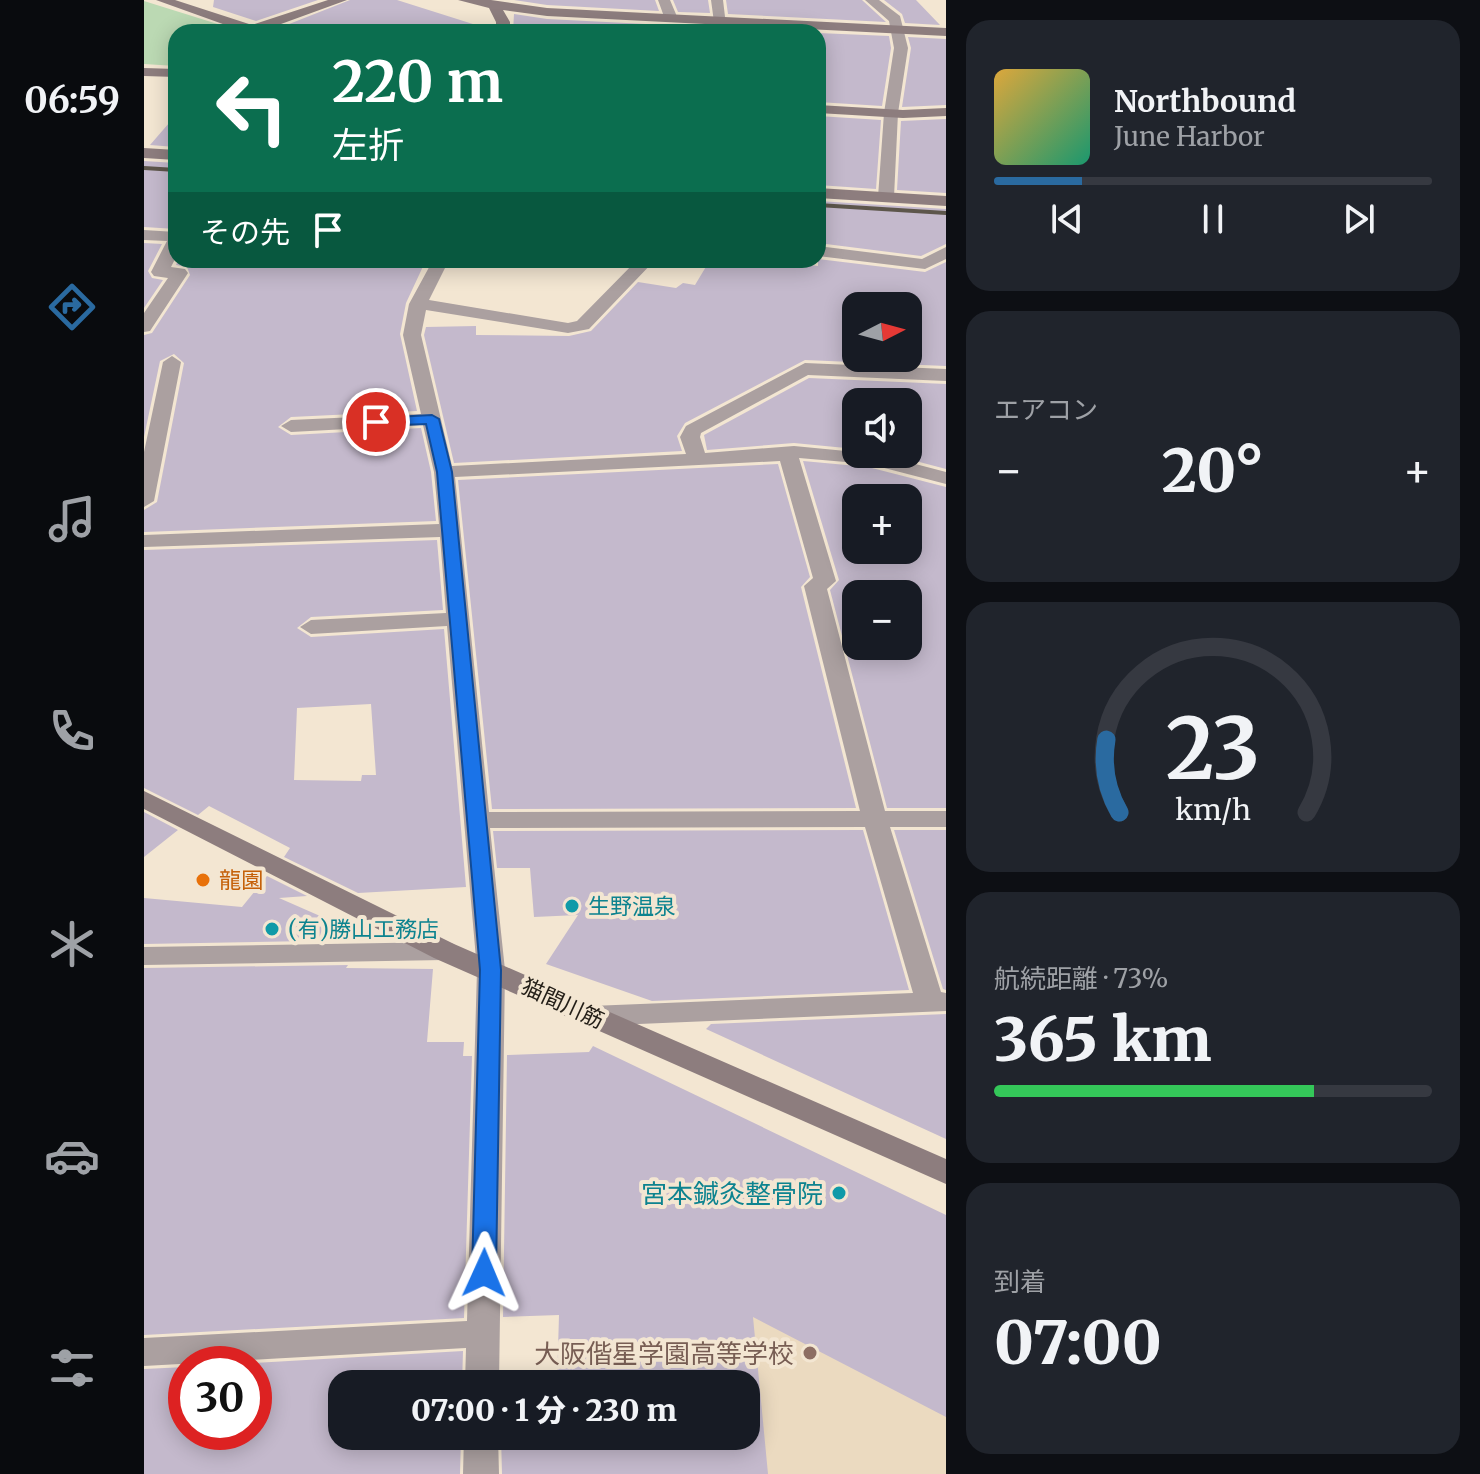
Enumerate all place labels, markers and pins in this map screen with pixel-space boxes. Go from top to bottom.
pin [342,388,410,456]
place label: 龍園 [219,866,263,894]
marker: 龍園 [194,871,212,889]
place label: 生野温泉 [588,892,676,920]
marker: 生野温泉 [563,897,581,915]
place label: (有)勝山工務店 [288,915,439,943]
marker: (有)勝山工務店 [263,920,281,938]
place label: 宮本鍼灸整骨院 [641,1177,823,1210]
marker: 宮本鍼灸整骨院 [830,1184,848,1202]
place label: 大阪偕星学園高等学校 [534,1337,794,1370]
marker: 大阪偕星学園高等学校 [801,1344,819,1362]

